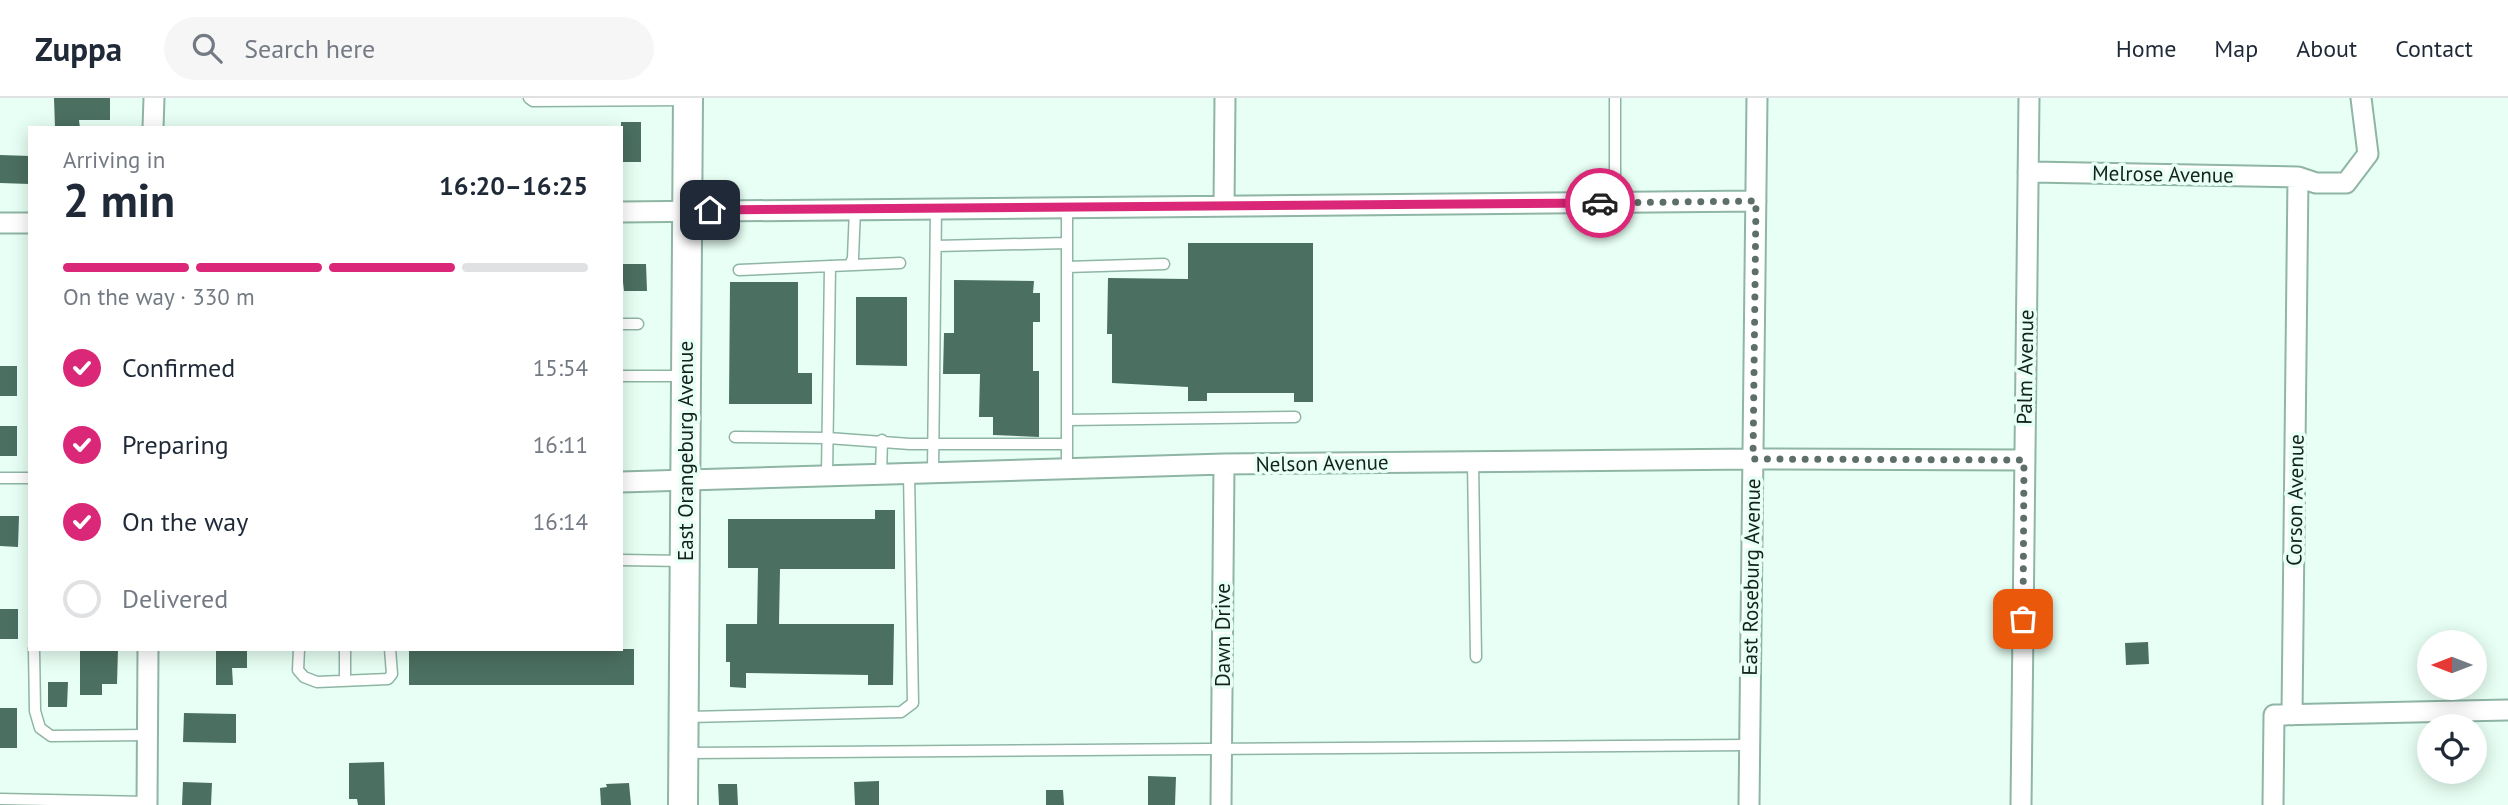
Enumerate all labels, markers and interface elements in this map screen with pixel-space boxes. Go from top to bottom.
search box [164,17,654,80]
text: Zuppa [35,27,122,70]
icon: search [188,29,226,67]
text: Search here [244,32,375,65]
text: Home [2116,33,2176,64]
text: Map [2214,33,2258,64]
text: About [2296,33,2357,64]
text: Contact [2395,33,2473,64]
text: Arriving in [63,145,165,174]
street label: Melrose Avenue [2092,159,2234,189]
courier [1565,168,1635,238]
text: 16:20–16:25 [439,169,588,202]
text: 2 min [63,170,175,230]
pin [680,180,740,240]
icon: car [1581,184,1619,222]
icon: home [691,191,729,229]
text: On the way · 330 m [63,282,255,311]
street label: Palm Avenue [2010,309,2040,425]
street label: East Orangeburg Avenue [672,341,699,561]
icon: check [63,349,101,387]
text: Confirmed [122,351,235,384]
text: 15:54 [533,353,588,382]
icon: check [63,426,101,464]
text: Preparing [122,428,229,461]
text: 16:11 [533,430,588,459]
street label: Corson Avenue [2280,434,2310,566]
street label: Nelson Avenue [1255,448,1389,478]
street label: East Roseburg Avenue [1736,478,1766,676]
icon: check [63,503,101,541]
text: On the way [122,505,248,538]
text: 16:14 [533,507,588,536]
text: Delivered [122,582,228,615]
street label: Dawn Drive [1209,583,1236,687]
pin [1993,589,2053,649]
icon: bag [2004,600,2042,638]
north arrow [2417,630,2487,700]
map controls [2417,630,2487,784]
button: locate [2417,714,2487,784]

